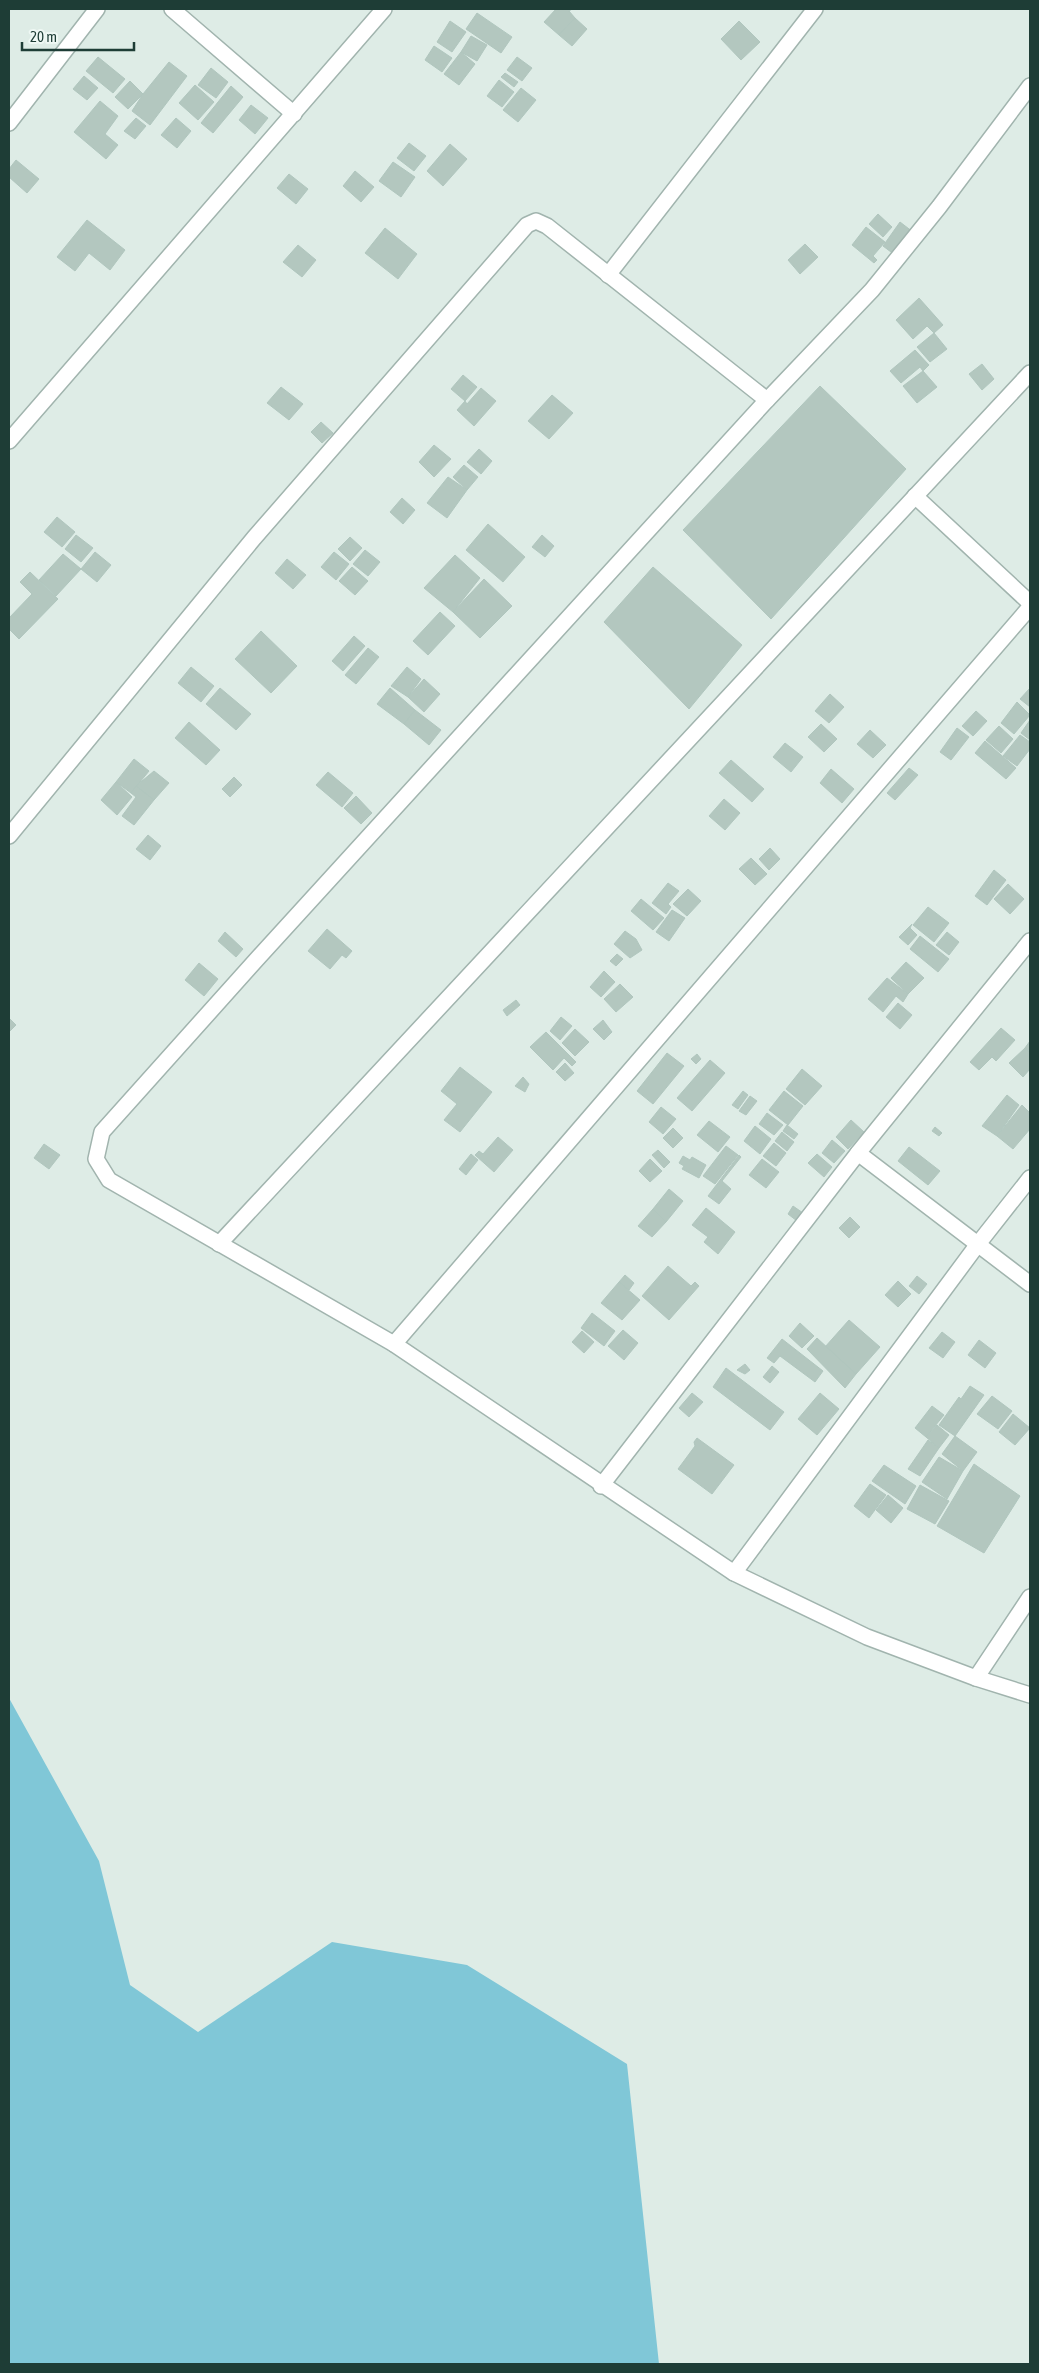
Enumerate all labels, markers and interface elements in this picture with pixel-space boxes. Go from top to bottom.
scale bar [22,20,135,52]
text: 20 m [30,28,57,45]

